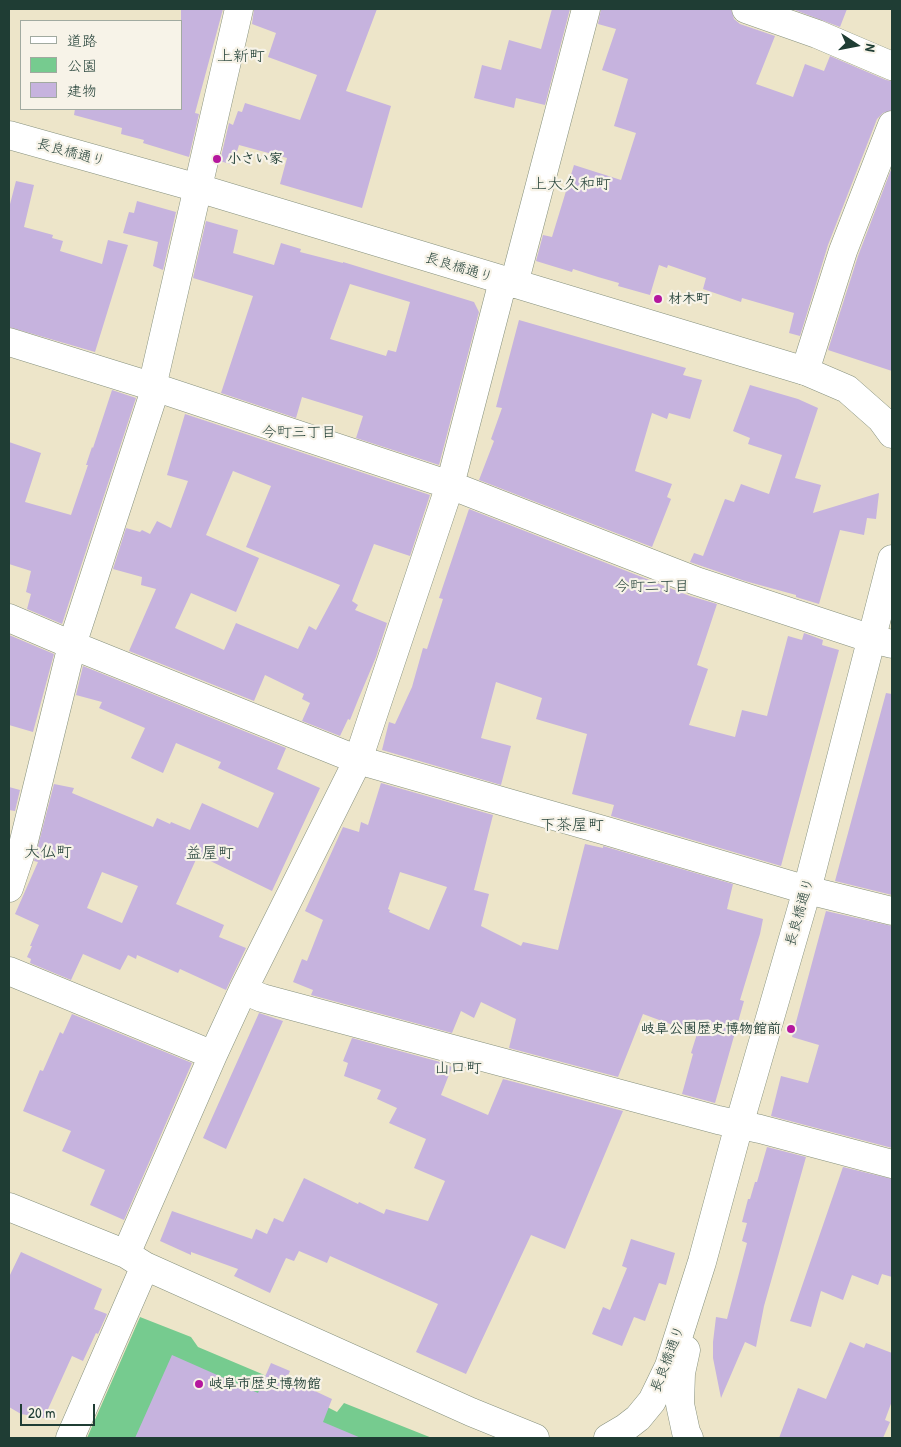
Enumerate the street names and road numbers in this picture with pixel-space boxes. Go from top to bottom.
street label: 長良橋通り [35,136,107,170]
street label: 長良橋通り [423,250,495,286]
street label: 長良橋通り [782,876,818,948]
street label: 長良橋通り [648,1323,688,1395]

